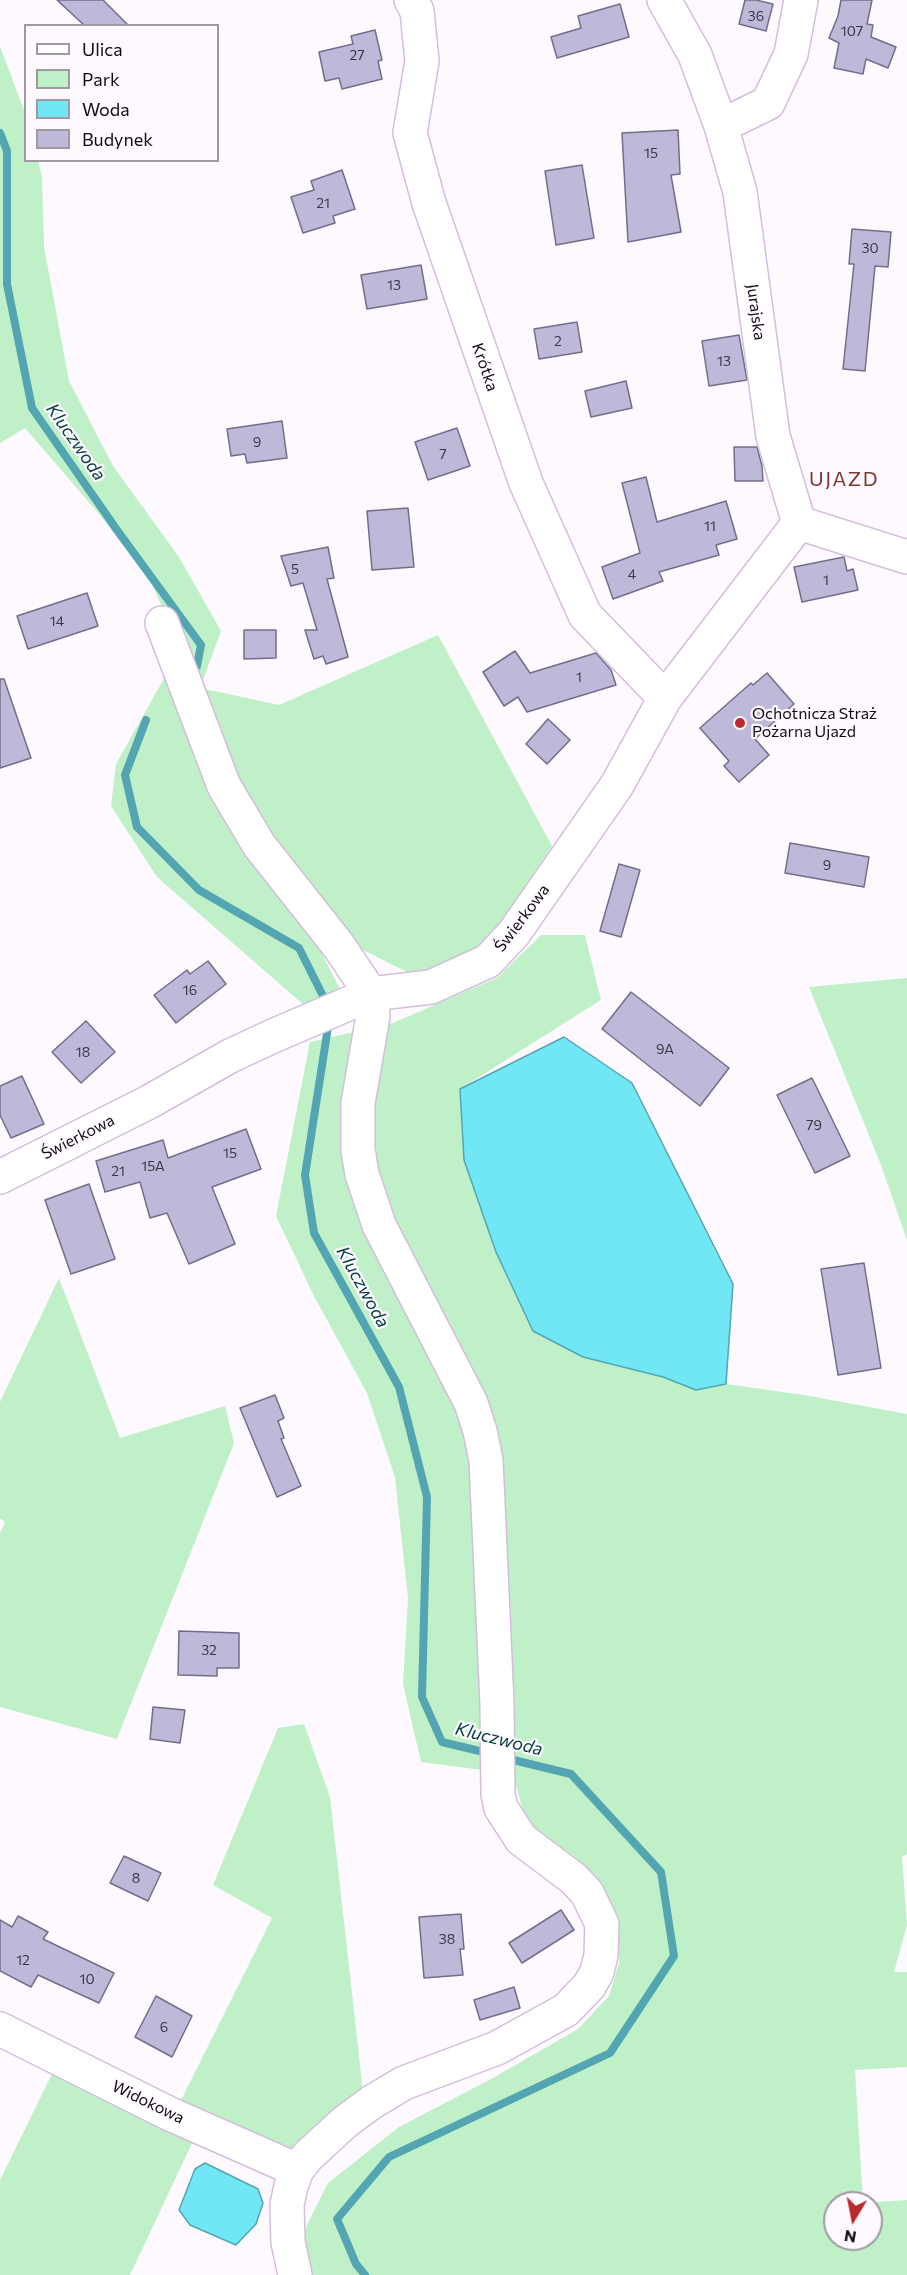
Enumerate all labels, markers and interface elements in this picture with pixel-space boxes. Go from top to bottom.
house number: 36 [748,8,764,24]
house number: 107 [841,23,863,39]
legend [24,24,219,162]
text: Ulica [82,38,123,60]
house number: 27 [349,47,365,63]
text: Park [82,68,120,90]
text: Woda [82,98,130,120]
text: Budynek [82,128,153,150]
house number: 15 [644,145,658,161]
house number: 21 [316,195,330,211]
house number: 30 [861,240,879,256]
house number: 13 [387,277,401,293]
street label: Jurajska [743,283,769,341]
house number: 2 [554,333,562,349]
street label: Krótka [468,340,502,394]
house number: 13 [717,353,731,369]
water label: Kluczwoda [42,399,110,485]
house number: 9 [253,434,261,450]
house number: 7 [439,446,447,462]
district label: UJAZD [809,467,879,491]
house number: 11 [704,518,716,534]
house number: 5 [291,561,299,577]
house number: 4 [628,566,636,582]
house number: 1 [823,572,829,588]
house number: 14 [50,613,64,629]
house number: 1 [576,669,582,685]
place label: Ochotnicza Straż Pożarna Ujazd [752,704,877,742]
marker: Ochotnicza Straż Pożarna Ujazd [733,716,747,730]
house number: 9 [823,857,831,873]
street label: Świerkowa [490,881,554,955]
house number: 16 [183,982,197,998]
house number: 9A [656,1041,674,1057]
house number: 18 [76,1044,90,1060]
street label: Świerkowa [38,1110,118,1164]
house number: 79 [806,1117,822,1133]
house number: 15 [223,1145,237,1161]
house number: 15A [141,1158,165,1174]
house number: 21 [111,1163,125,1179]
water label: Kluczwoda [332,1243,394,1331]
house number: 32 [201,1642,217,1658]
water label: Kluczwoda [453,1718,545,1760]
house number: 8 [132,1870,140,1886]
house number: 38 [439,1931,455,1947]
house number: 12 [16,1952,30,1968]
house number: 10 [79,1971,95,1987]
house number: 6 [160,2019,168,2035]
street label: Widokowa [109,2076,187,2128]
north arrow [823,2191,883,2251]
text: N [843,2227,858,2248]

